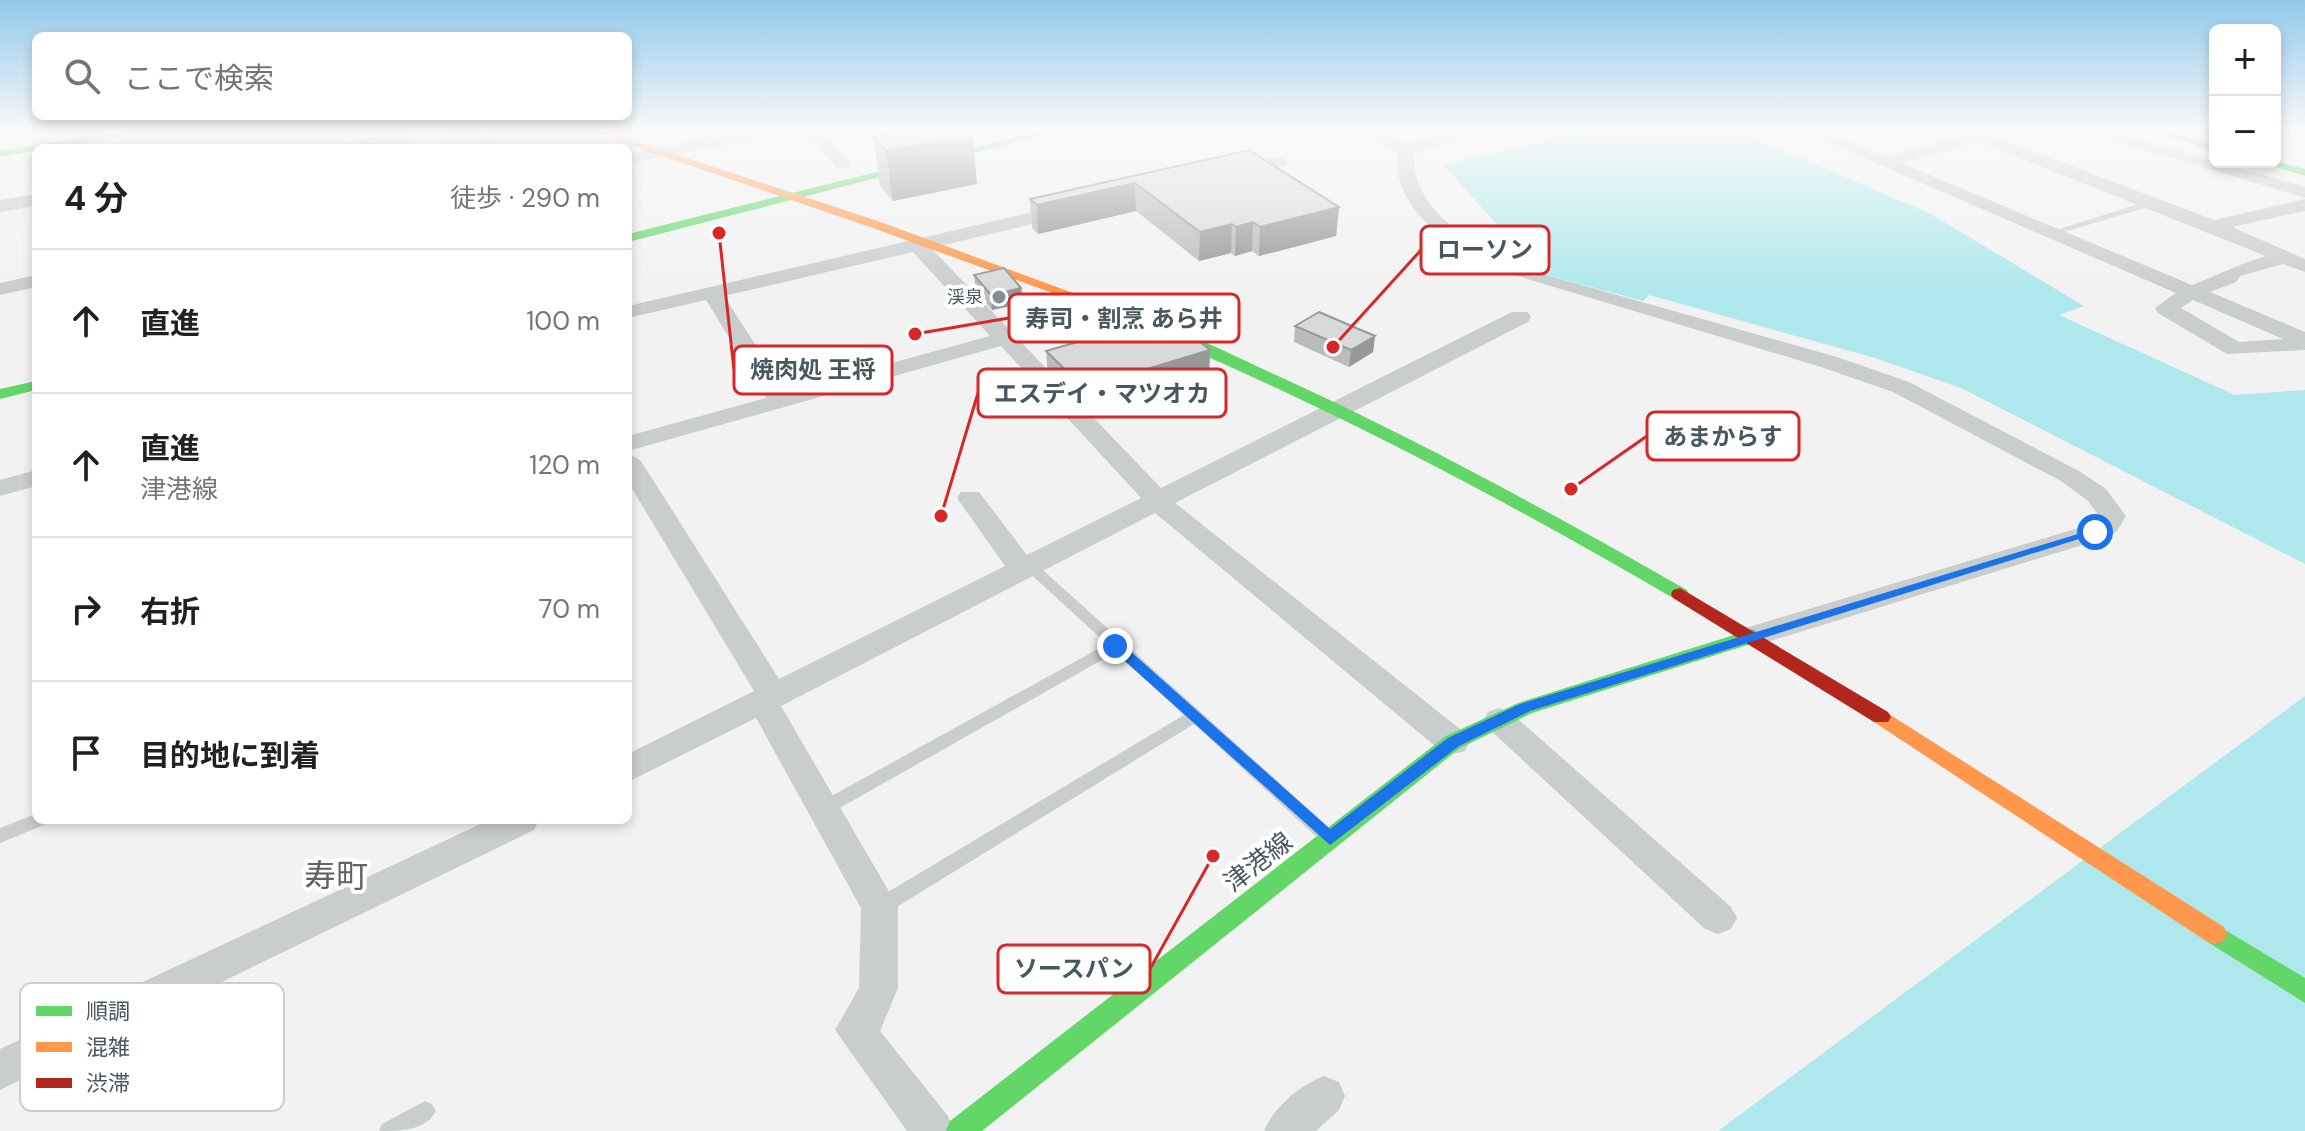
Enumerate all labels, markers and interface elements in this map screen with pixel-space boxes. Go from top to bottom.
map controls [2209,24,2281,168]
button: + [2209,24,2281,96]
search box [32,32,632,120]
icon: search [60,54,104,98]
text: ここで検索 [124,59,274,98]
button: − [2209,96,2281,168]
text: 4 分 [64,176,128,221]
text: 徒歩 · 290 m [450,181,600,215]
callout: ローソン [1421,226,1549,274]
text: ローソン [1437,234,1533,265]
place label: 渓泉 [947,285,983,309]
marker: 渓泉 [990,288,1008,306]
callout: 寿司・割烹 あら井 [1009,294,1239,342]
icon: ahead [64,299,108,343]
text: 寿司・割烹 あら井 [1025,303,1223,334]
text: 直進 [140,304,200,343]
text: 100 m [526,304,600,338]
callout: 焼肉処 王将 [734,346,892,394]
text: 焼肉処 王将 [750,354,876,385]
callout: エスデイ・マツオカ [978,369,1226,417]
text: エスデイ・マツオカ [994,378,1210,409]
callout: あまからす [1647,412,1799,460]
text: あまからす [1663,421,1783,452]
text: 直進 [140,429,200,468]
icon: ahead [64,443,108,487]
text: 120 m [529,448,600,482]
text: 津港線 [140,472,218,506]
route start [2077,514,2113,550]
icon: right [64,587,108,631]
text: 右折 [140,592,200,631]
text: 70 m [539,592,600,626]
route end [1097,628,1133,664]
icon: arrive [64,731,108,775]
text: 目的地に到着 [140,736,320,775]
street label: 津港線 [1217,825,1299,899]
district label: 寿町 [304,855,368,897]
callout: ソースパン [998,945,1150,993]
text: ソースパン [1014,953,1134,984]
legend [20,983,284,1111]
text: 順調 [86,997,130,1026]
text: 混雑 [86,1033,130,1062]
text: 渋滞 [86,1069,130,1098]

